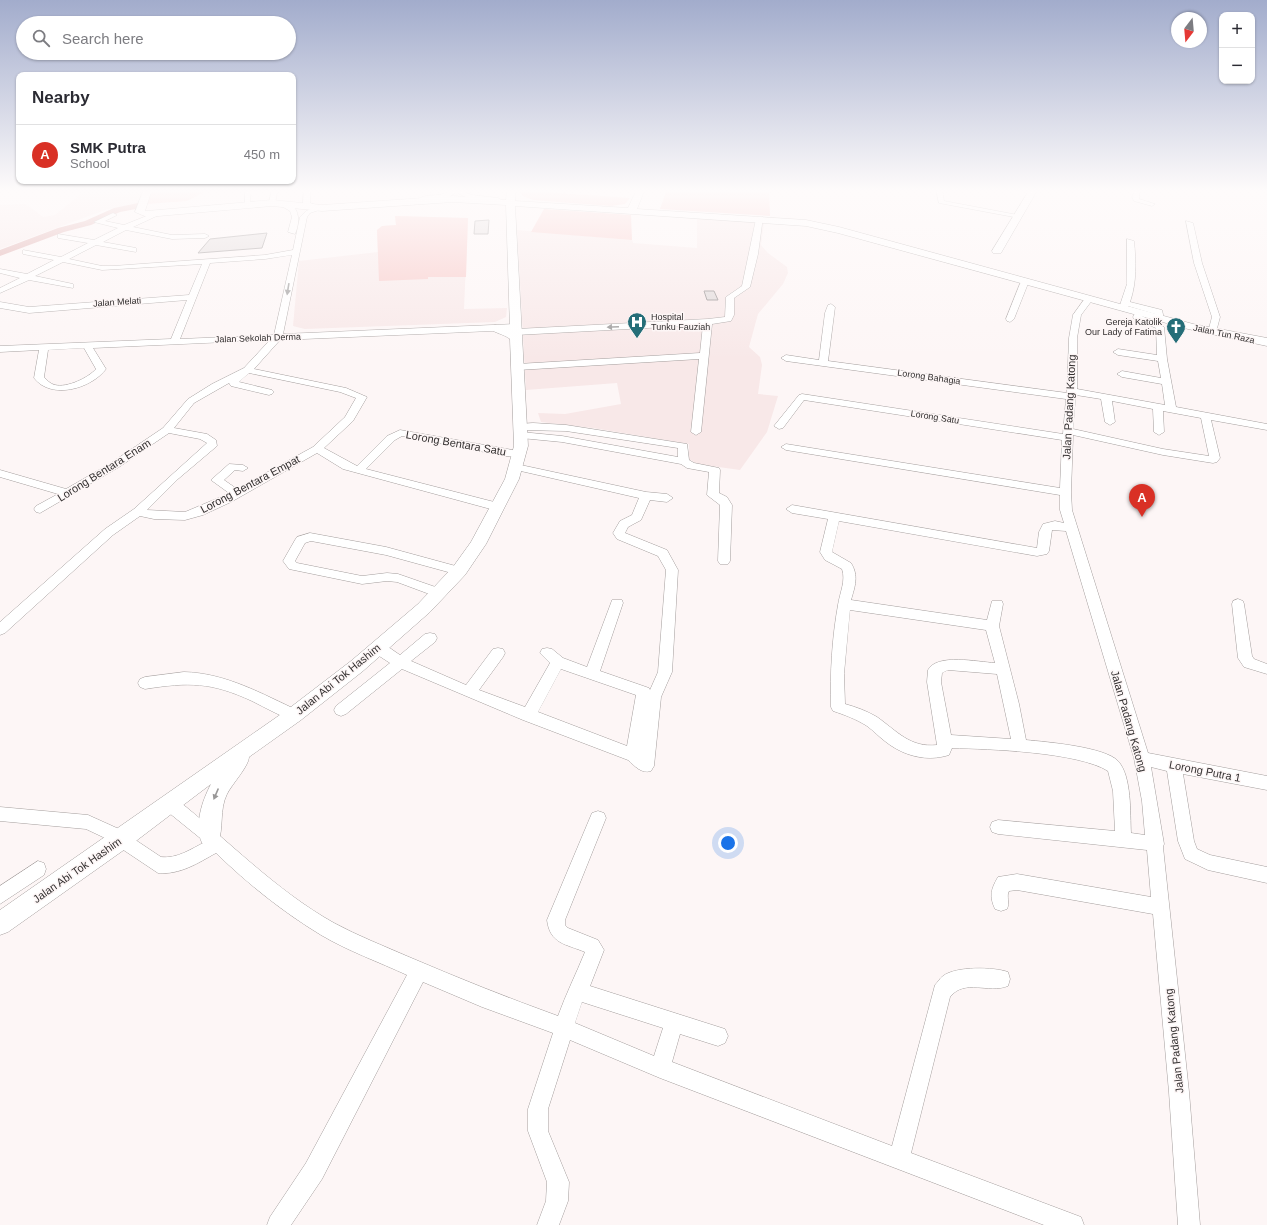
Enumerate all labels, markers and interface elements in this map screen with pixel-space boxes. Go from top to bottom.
north arrow [1171,12,1207,48]
map controls [1219,12,1255,84]
button: + [1219,12,1255,48]
search box [16,16,296,60]
icon: search [30,27,52,49]
text: Search here [62,30,144,47]
button: − [1219,48,1255,84]
text: Nearby [32,88,90,107]
text: SMK Putra [70,139,146,156]
text: A [40,147,50,162]
text: 450 m [244,147,280,162]
text: School [70,156,110,171]
one-way arrow [285,283,291,295]
street label: Jalan Melati [93,295,141,309]
hospital icon: Hospital Tunku Fauziah [626,311,648,339]
place label: Hospital Tunku Fauziah [651,312,710,332]
church icon: Gereja Katolik Our Lady of Fatima [1165,316,1187,344]
place label: Gereja Katolik Our Lady of Fatima [1085,317,1162,337]
street label: Jalan Tun Raza [1192,323,1256,345]
one-way arrow [607,324,619,331]
street label: Jalan Sekolah Derma [215,332,301,344]
street label: Jalan Padang Katong [1060,354,1078,460]
street label: Lorong Bahagia [897,368,961,386]
street label: Lorong Satu [910,408,960,426]
street label: Lorong Bentara Satu [405,428,507,458]
street label: Lorong Bentara Enam [55,436,153,504]
street label: Lorong Bentara Empat [198,453,302,515]
pin: A [1129,484,1155,517]
street label: Jalan Abi Tok Hashim [293,641,383,717]
street label: Jalan Padang Katong [1109,669,1149,773]
street label: Lorong Putra 1 [1168,758,1242,784]
one-way arrow [213,788,219,799]
your location [718,833,738,853]
street label: Jalan Abi Tok Hashim [31,835,123,905]
street label: Jalan Padang Katong [1163,988,1185,1094]

